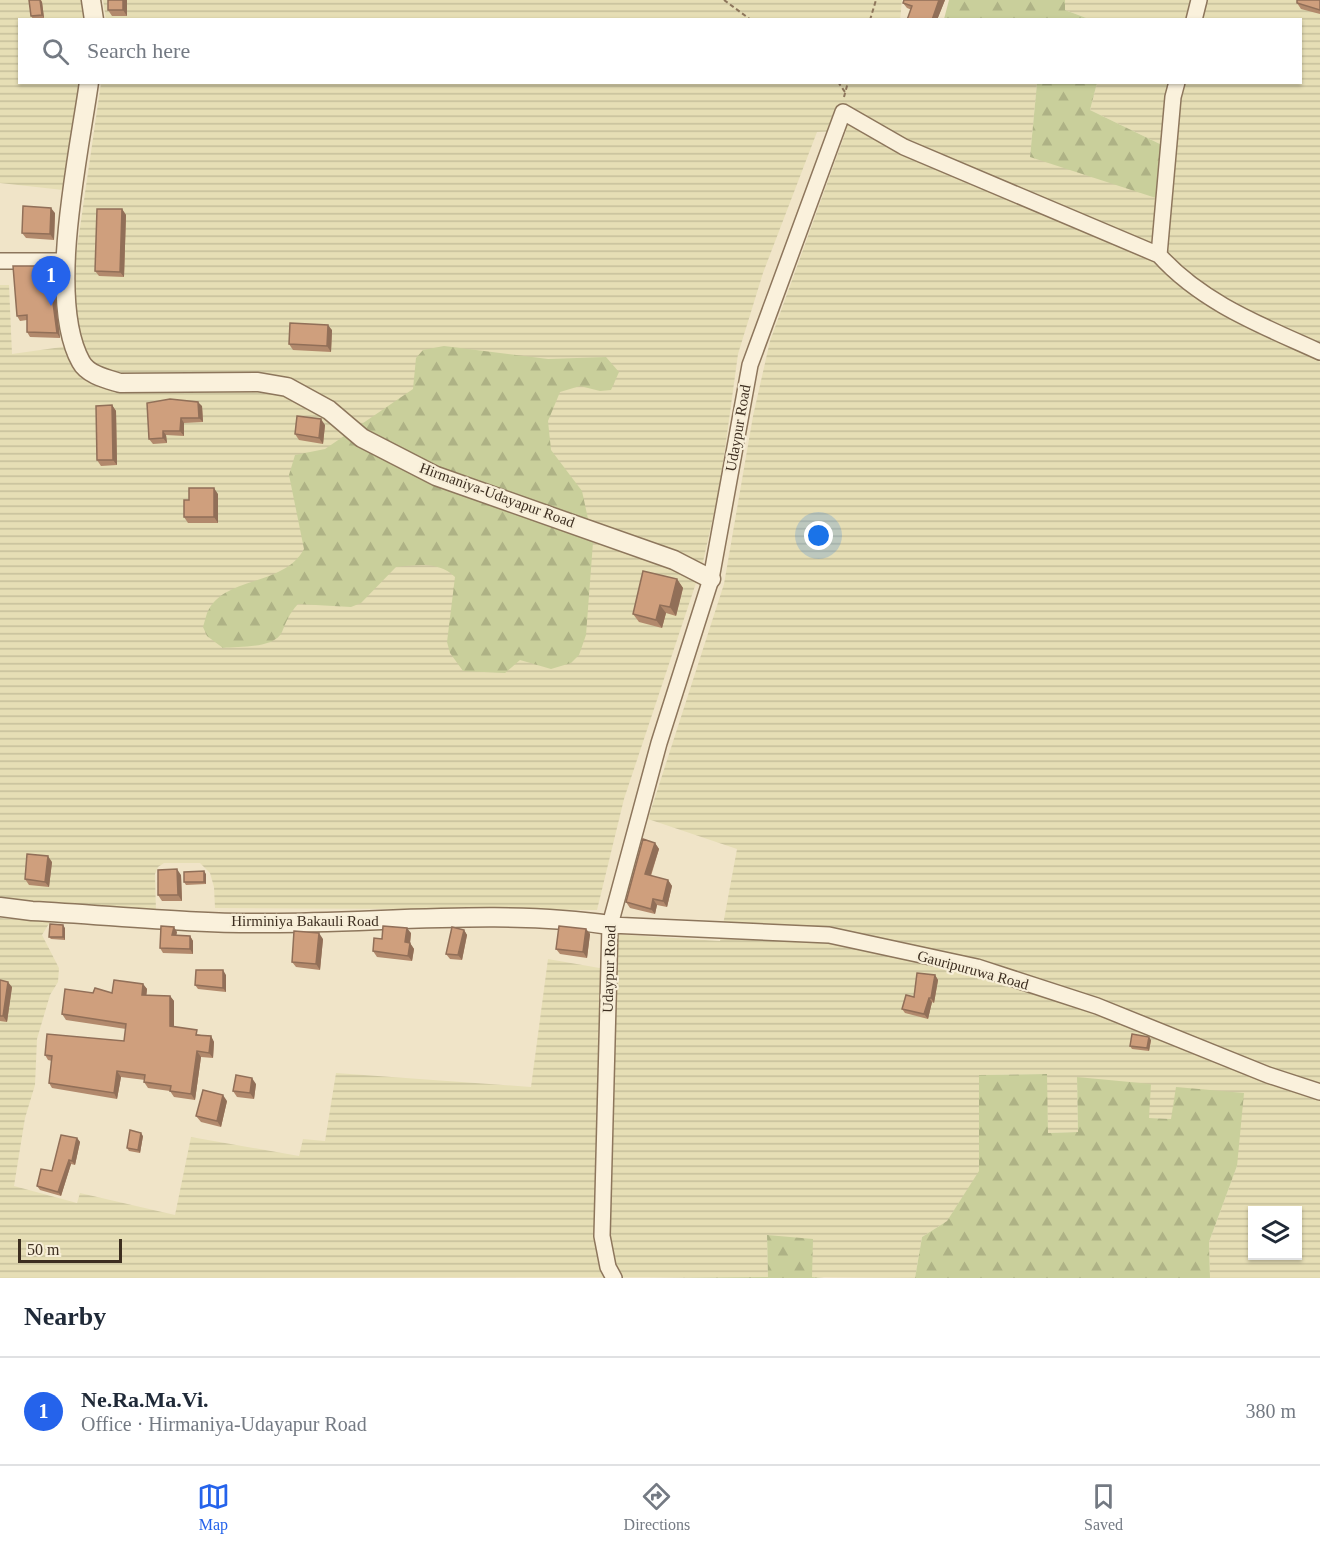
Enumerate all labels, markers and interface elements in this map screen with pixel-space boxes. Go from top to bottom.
search box [18,18,1302,84]
icon: search [39,35,72,68]
text: Search here [87,38,190,63]
pin: 1 [32,256,70,306]
street label: Udaypur Road [722,383,754,473]
street label: Hirmaniya-Udayapur Road [417,459,577,531]
your location [804,521,833,550]
street label: Hirminiya Bakauli Road [231,913,379,929]
street label: Udaypur Road [599,924,619,1013]
street label: Gauripuruwa Road [916,947,1031,993]
map controls [1248,1206,1302,1260]
button: layers [1248,1206,1302,1260]
scale bar [18,1236,122,1264]
text: 50 m [27,1241,59,1258]
text: Nearby [24,1302,106,1331]
text: Ne.Ra.Ma.Vi. [81,1387,209,1412]
text: 1 [39,1400,49,1422]
text: 380 m [1245,1400,1296,1422]
text: Office · Hirmaniya-Udayapur Road [81,1413,367,1435]
tab: Map [197,1480,230,1534]
tab: Directions [624,1480,690,1534]
tab: Saved [1084,1480,1123,1534]

